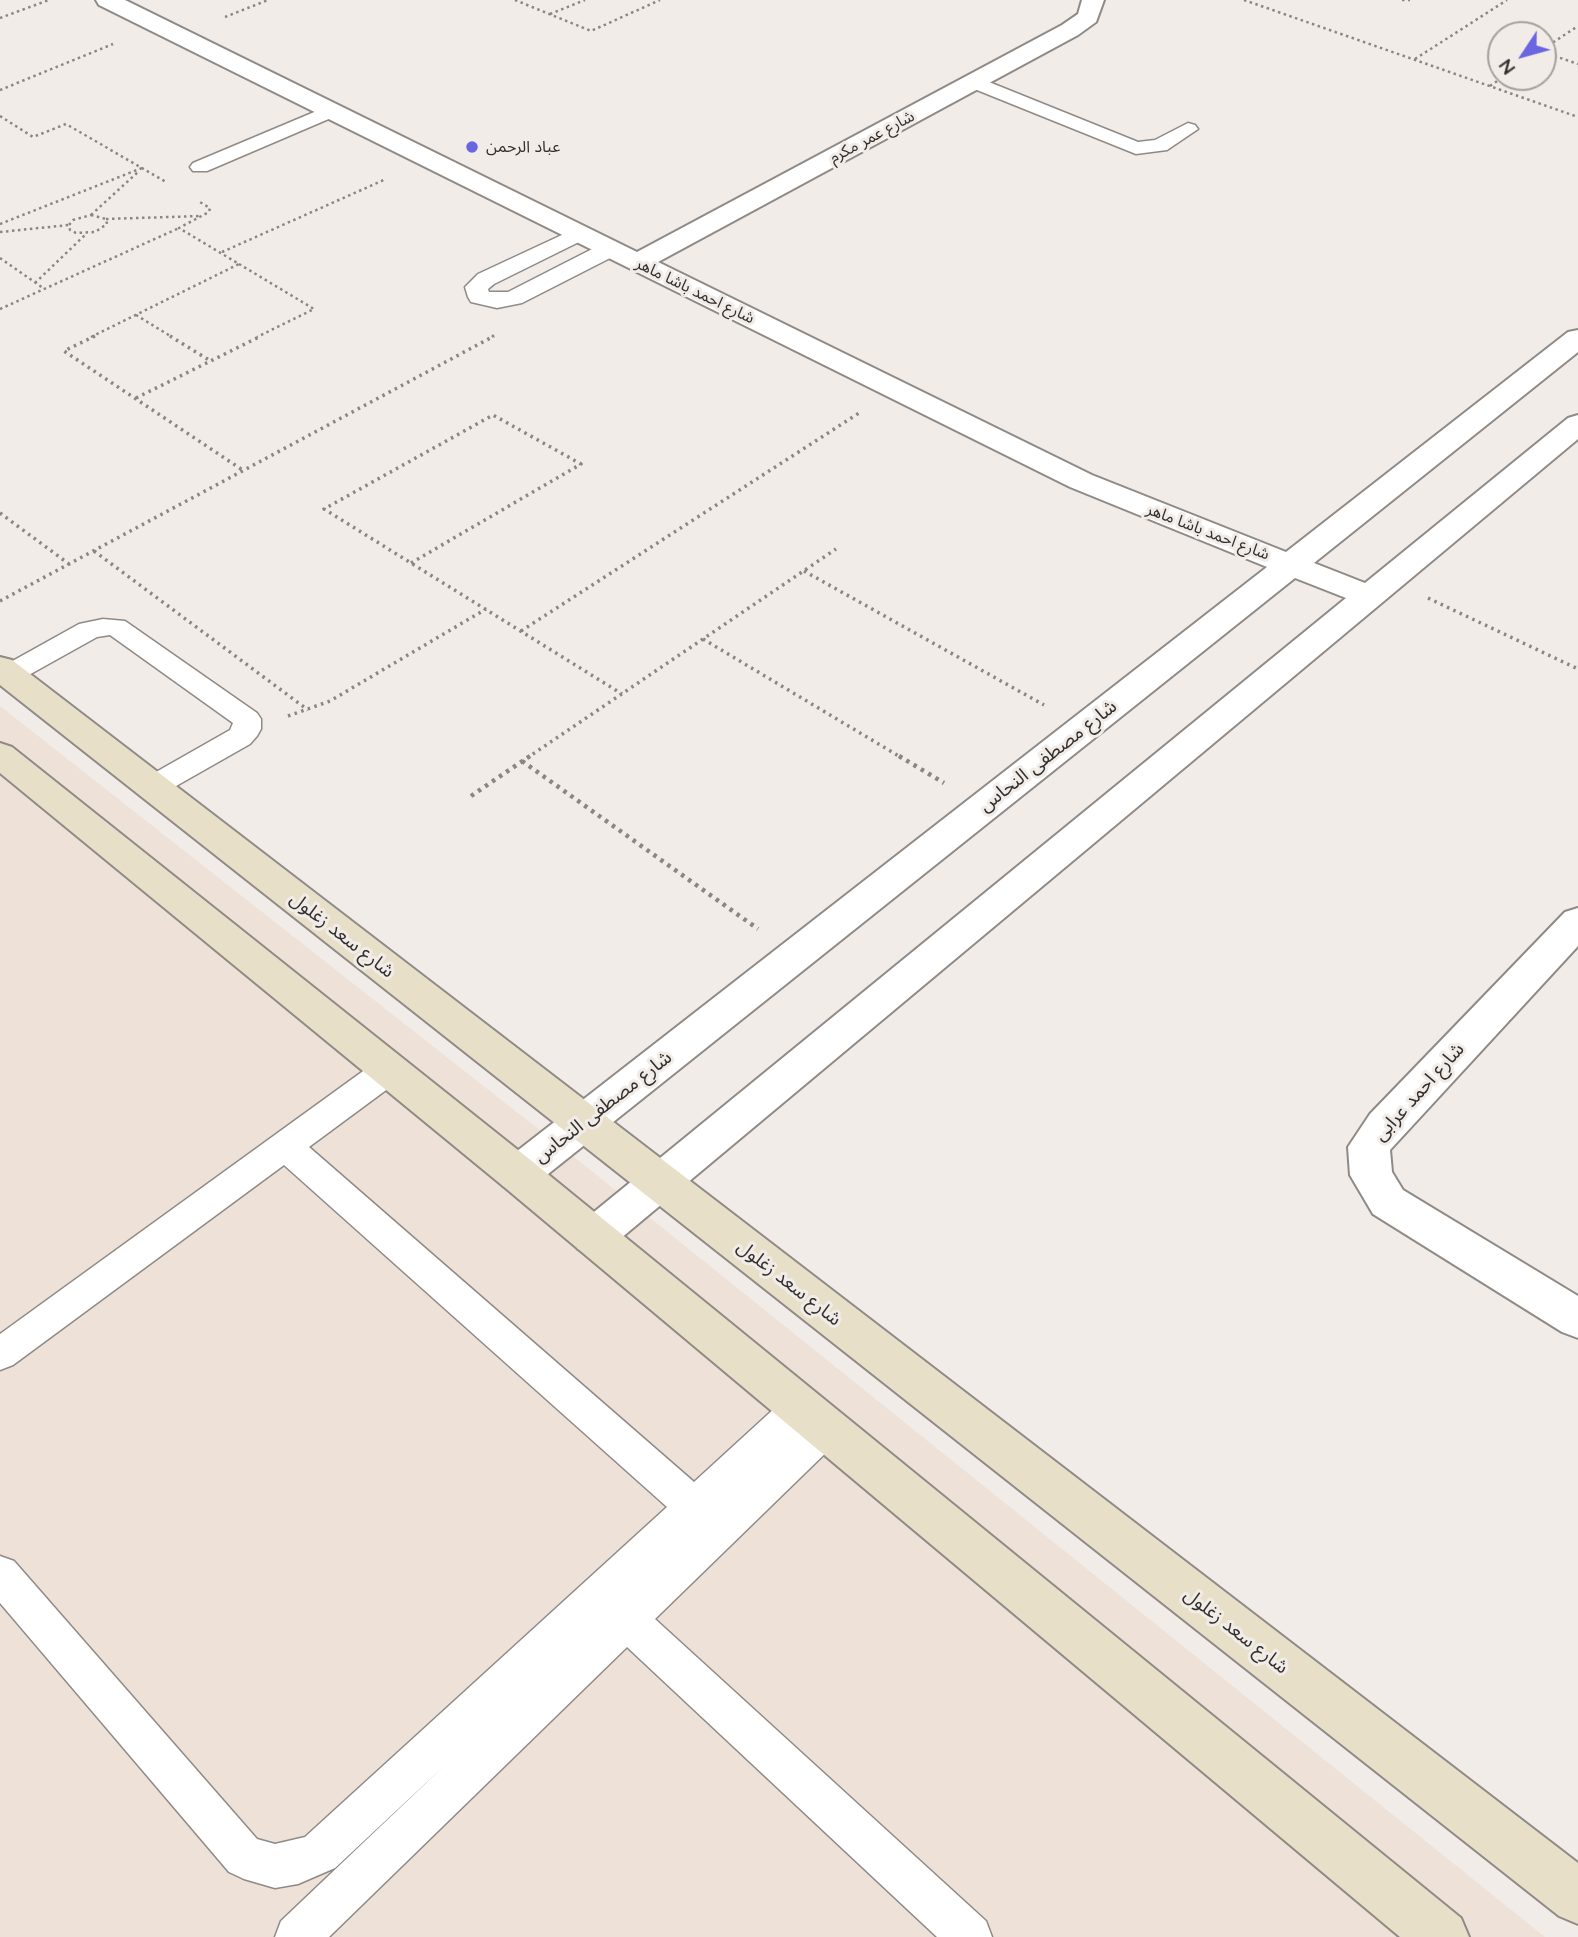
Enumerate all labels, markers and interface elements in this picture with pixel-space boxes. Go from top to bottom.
north arrow [1487,21,1557,91]
text: N [1493,54,1520,80]
street label: شارع عمر مكرم [826,107,918,167]
place label: عباد الرحمن [486,137,560,157]
marker: عباد الرحمن [464,139,480,155]
street label: شارع احمد باشا ماهر [632,254,758,328]
street label: شارع احمد باشا ماهر [1144,500,1272,564]
street label: شارع مصطفى النحاس [974,695,1122,817]
street label: شارع سعد زغلول [285,887,399,983]
street label: شارع احمد عرابى [1369,1038,1469,1146]
street label: شارع مصطفى النحاس [529,1046,677,1168]
street label: شارع سعد زغلول [732,1235,846,1331]
street label: شارع سعد زغلول [1179,1583,1293,1679]

